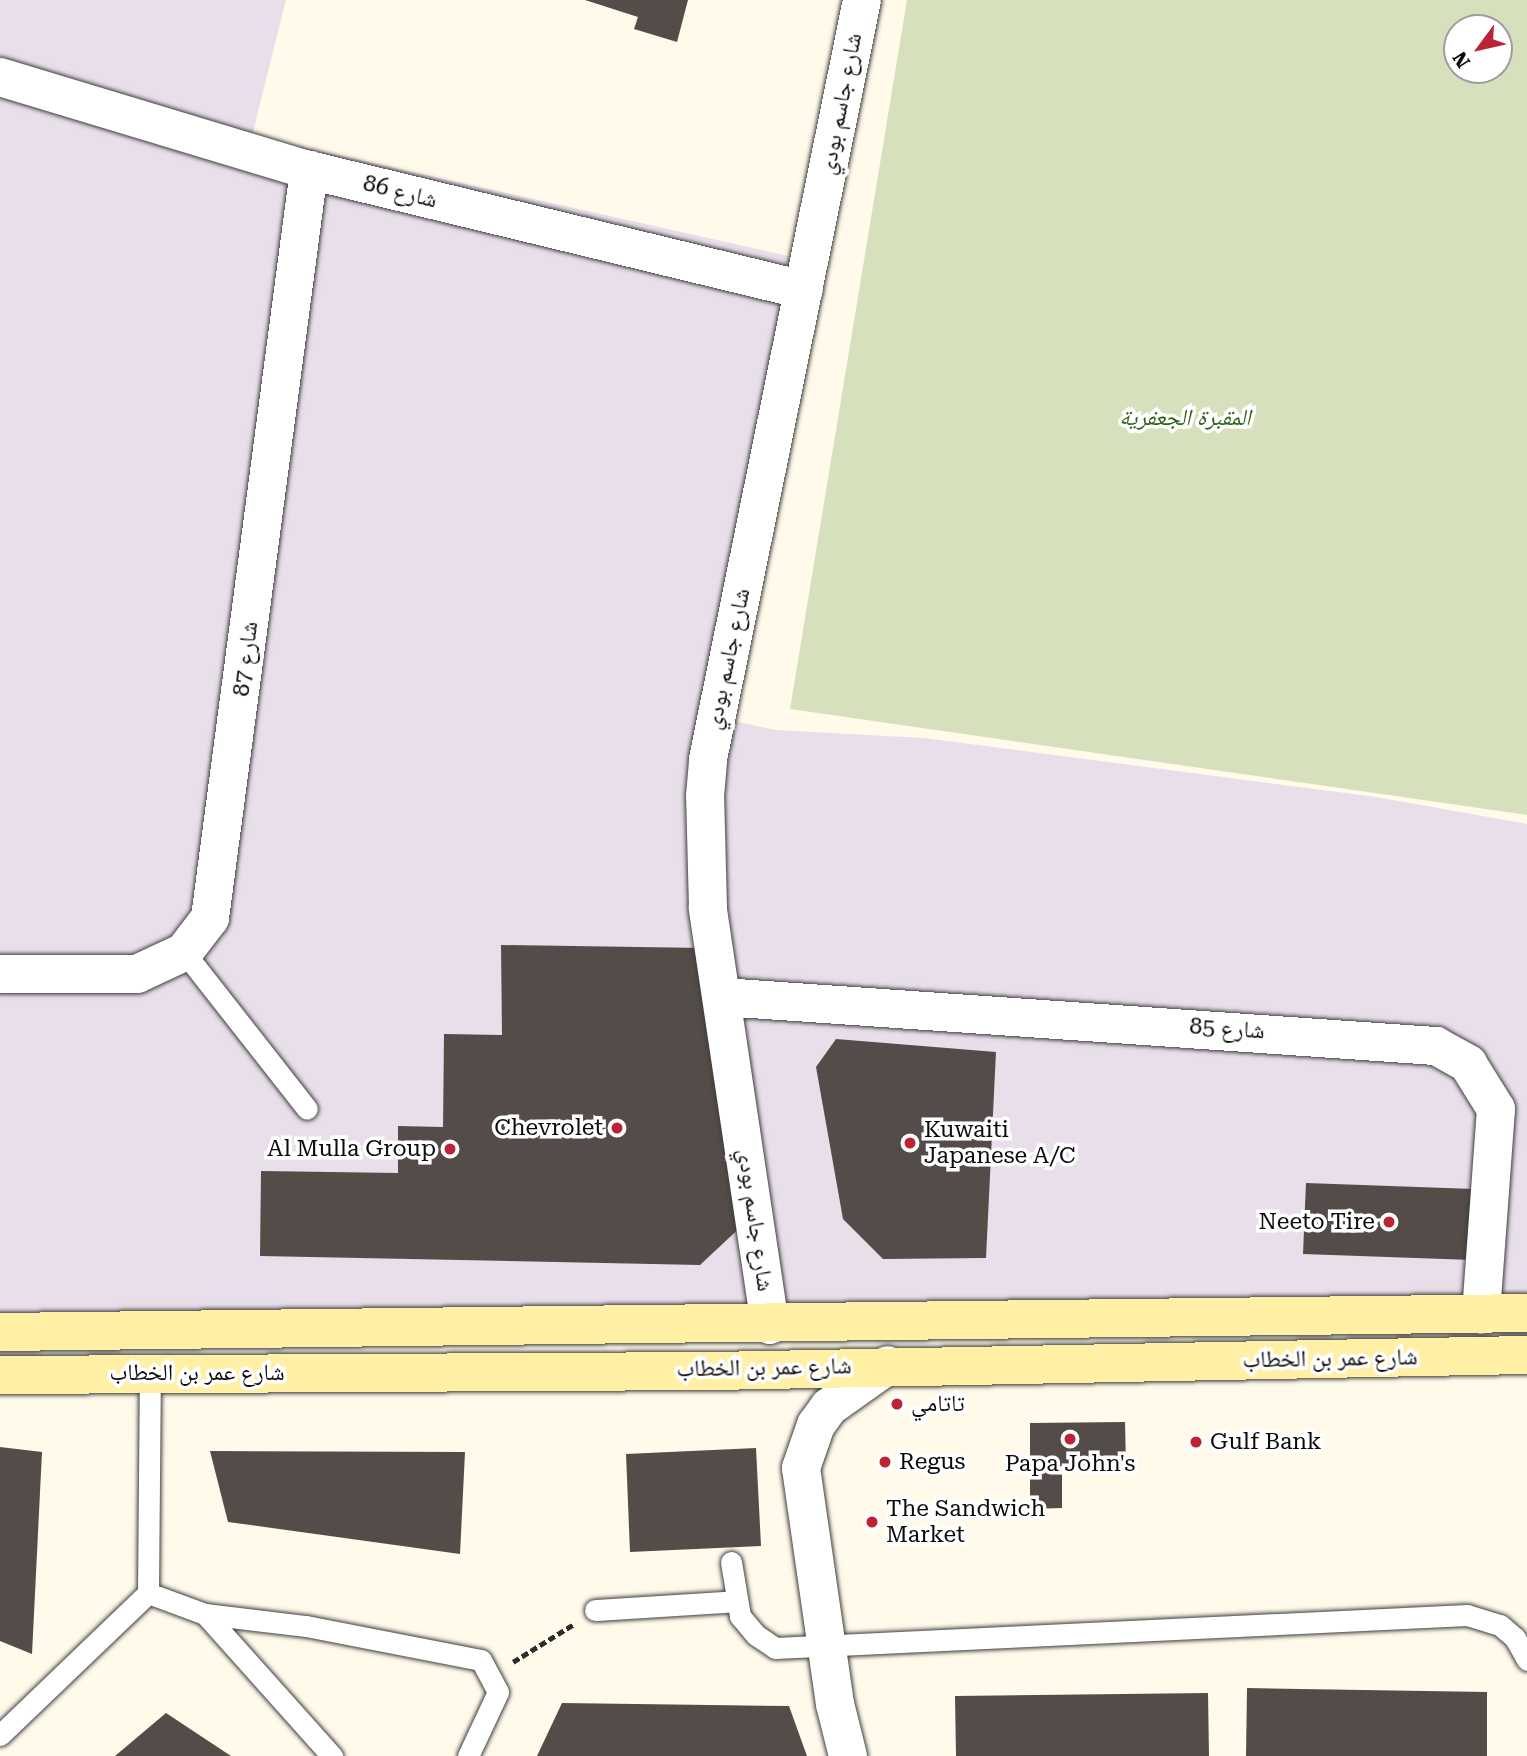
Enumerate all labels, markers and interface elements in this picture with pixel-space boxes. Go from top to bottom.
north arrow [1443,14,1513,84]
street label: شارع جاسم بودي [814,31,868,177]
text: N [1448,47,1475,72]
street label: شارع 86 [360,170,440,214]
park label: المقبرة الجعفرية [1119,404,1251,432]
street label: شارع جاسم بودي [700,586,756,732]
street label: شارع 87 [228,620,264,698]
street label: شارع 85 [1188,1013,1266,1045]
place label: Chevrolet [494,1114,603,1142]
place label: Kuwaiti Japanese A/C [924,1116,1075,1170]
marker: Chevrolet [609,1120,625,1136]
place label: Al Mulla Group [267,1135,436,1163]
marker: Kuwaiti Japanese A/C [902,1135,918,1151]
marker: Al Mulla Group [442,1141,458,1157]
street label: شارع جاسم بودي [731,1147,779,1293]
place label: Neeto Tire [1259,1208,1375,1236]
marker: Neeto Tire [1381,1214,1397,1230]
street label: شارع عمر بن الخطاب [1242,1344,1418,1374]
street label: شارع عمر بن الخطاب [676,1353,852,1383]
street label: شارع عمر بن الخطاب [109,1359,285,1387]
place label: تاتامي [911,1390,965,1418]
marker: تاتامي [889,1396,905,1412]
place label: Gulf Bank [1210,1428,1321,1456]
marker: Papa John's [1062,1431,1078,1447]
marker: Gulf Bank [1188,1434,1204,1450]
place label: Regus [899,1448,965,1476]
place label: Papa John's [1005,1450,1135,1478]
marker: Regus [877,1454,893,1470]
place label: The Sandwich Market [886,1495,1045,1549]
marker: The Sandwich Market [864,1514,880,1530]

